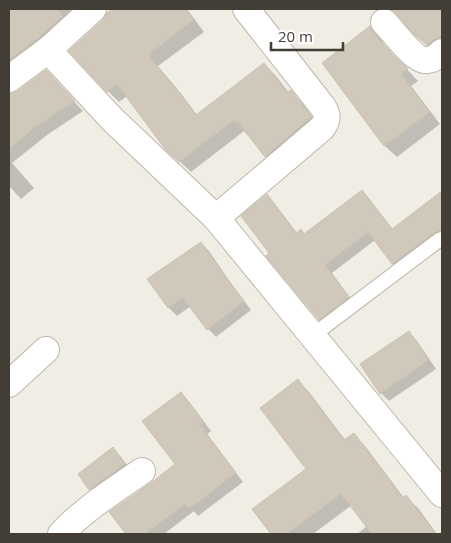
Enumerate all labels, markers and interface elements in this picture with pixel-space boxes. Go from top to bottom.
scale bar [271,20,344,52]
text: 20 m [278,26,313,46]

